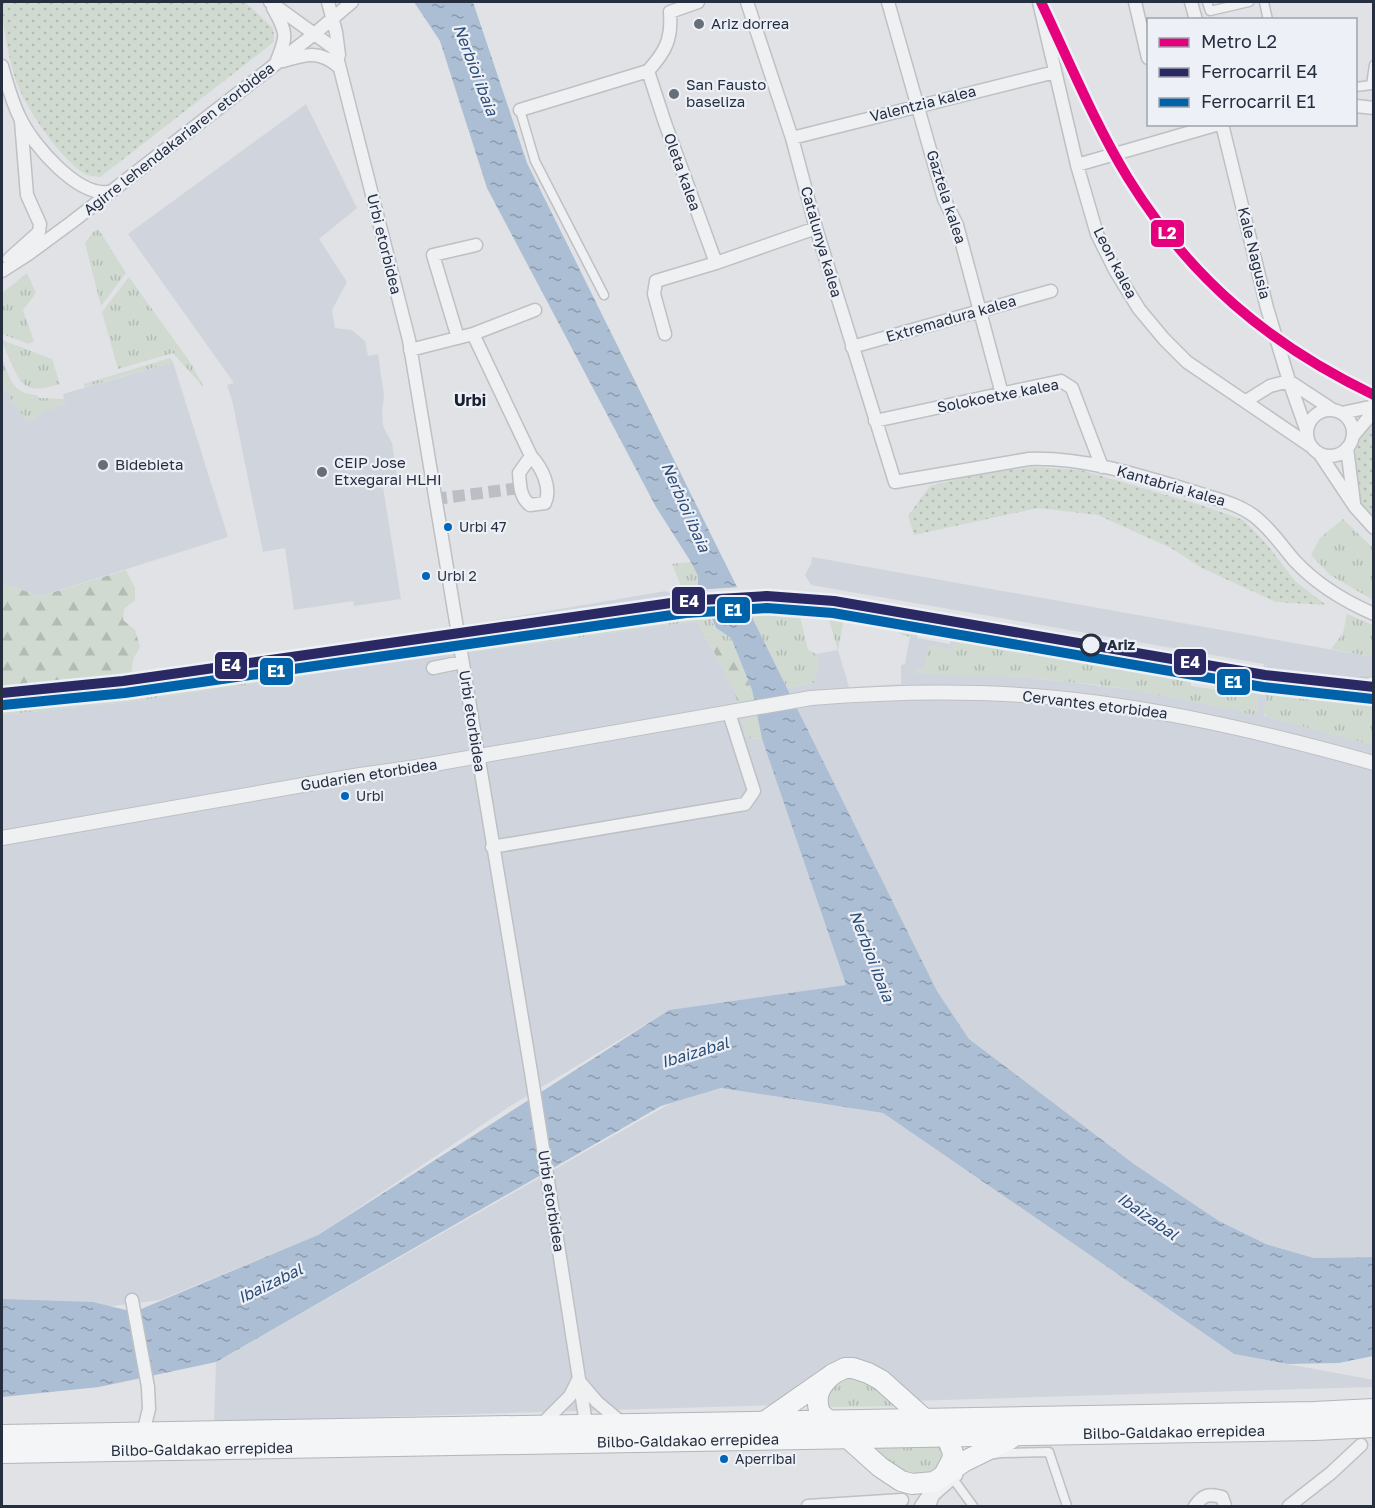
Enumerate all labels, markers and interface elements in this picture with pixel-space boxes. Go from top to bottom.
place label: Ariz dorrea [711,14,789,32]
marker: Ariz dorrea [692,17,706,31]
legend [1147,18,1357,126]
water label: Nerbioi ibaia [449,22,503,119]
text: Metro L2 [1201,30,1277,52]
street label: Agirre lehendakariaren etorbidea [79,58,277,218]
text: Ferrocarril E4 [1201,60,1318,82]
place label: San Fausto baseliza [686,75,766,110]
street label: Valentzia kalea [868,81,978,125]
marker: San Fausto baseliza [667,87,681,101]
text: Ferrocarril E1 [1201,90,1316,112]
street label: Oleta kalea [661,130,705,213]
street label: Gaztela kalea [923,148,971,246]
street label: Catalunya kalea [798,184,846,299]
street label: Urbi etorbidea [364,192,406,296]
street label: Kale Nagusia [1235,205,1275,301]
line badge: L2 [1150,219,1185,248]
text: L2 [1158,223,1177,243]
street label: Leon kalea [1090,224,1142,301]
street label: Extremadura kalea [884,291,1018,345]
street label: Solokoetxe kalea [935,374,1060,416]
district label: Urbi [454,390,486,410]
place label: CEIP Jose Etxegarai HLHI [334,453,442,488]
place label: Bidebieta [115,455,183,473]
marker: Bidebieta [96,458,110,472]
water label: Nerbioi ibaia [657,459,715,556]
street label: Kantabria kalea [1115,461,1228,509]
marker: CEIP Jose Etxegarai HLHI [315,465,329,479]
place label: Urbi 47 [459,518,507,535]
marker: Urbi 47 [442,521,454,533]
place label: Urbi 2 [437,567,477,584]
marker: Urbi 2 [420,570,432,582]
line badge: E4 [671,586,706,615]
text: E4 [679,591,699,611]
line badge: E1 [716,596,751,624]
text: E1 [724,600,742,620]
marker: Ariz [1080,634,1102,656]
place label: Ariz [1107,635,1136,653]
line badge: E4 [1173,648,1207,676]
line badge: E4 [214,651,248,680]
text: E4 [1180,652,1200,672]
text: E4 [221,655,241,675]
line badge: E1 [259,657,294,686]
text: E1 [267,661,285,681]
line badge: E1 [1216,668,1251,696]
street label: Urbi etorbidea [456,669,490,773]
text: E1 [1224,672,1242,692]
street label: Cervantes etorbidea [1021,686,1169,722]
street label: Gudarien etorbidea [299,754,438,794]
place label: Urbi [356,787,384,804]
marker: Urbi [339,790,351,802]
water label: Nerbioi ibaia [845,908,899,1005]
water label: Ibaizabal [659,1032,732,1072]
street label: Urbi etorbidea [535,1149,569,1253]
water label: Ibaizabal [1114,1188,1183,1245]
water label: Ibaizabal [234,1258,306,1307]
street label: Bilbo-Galdakao errepidea [1082,1421,1265,1442]
street label: Bilbo-Galdakao errepidea [596,1429,779,1451]
street label: Bilbo-Galdakao errepidea [111,1438,293,1459]
place label: Aperribai [735,1450,796,1467]
marker: Aperribai [718,1453,730,1465]

